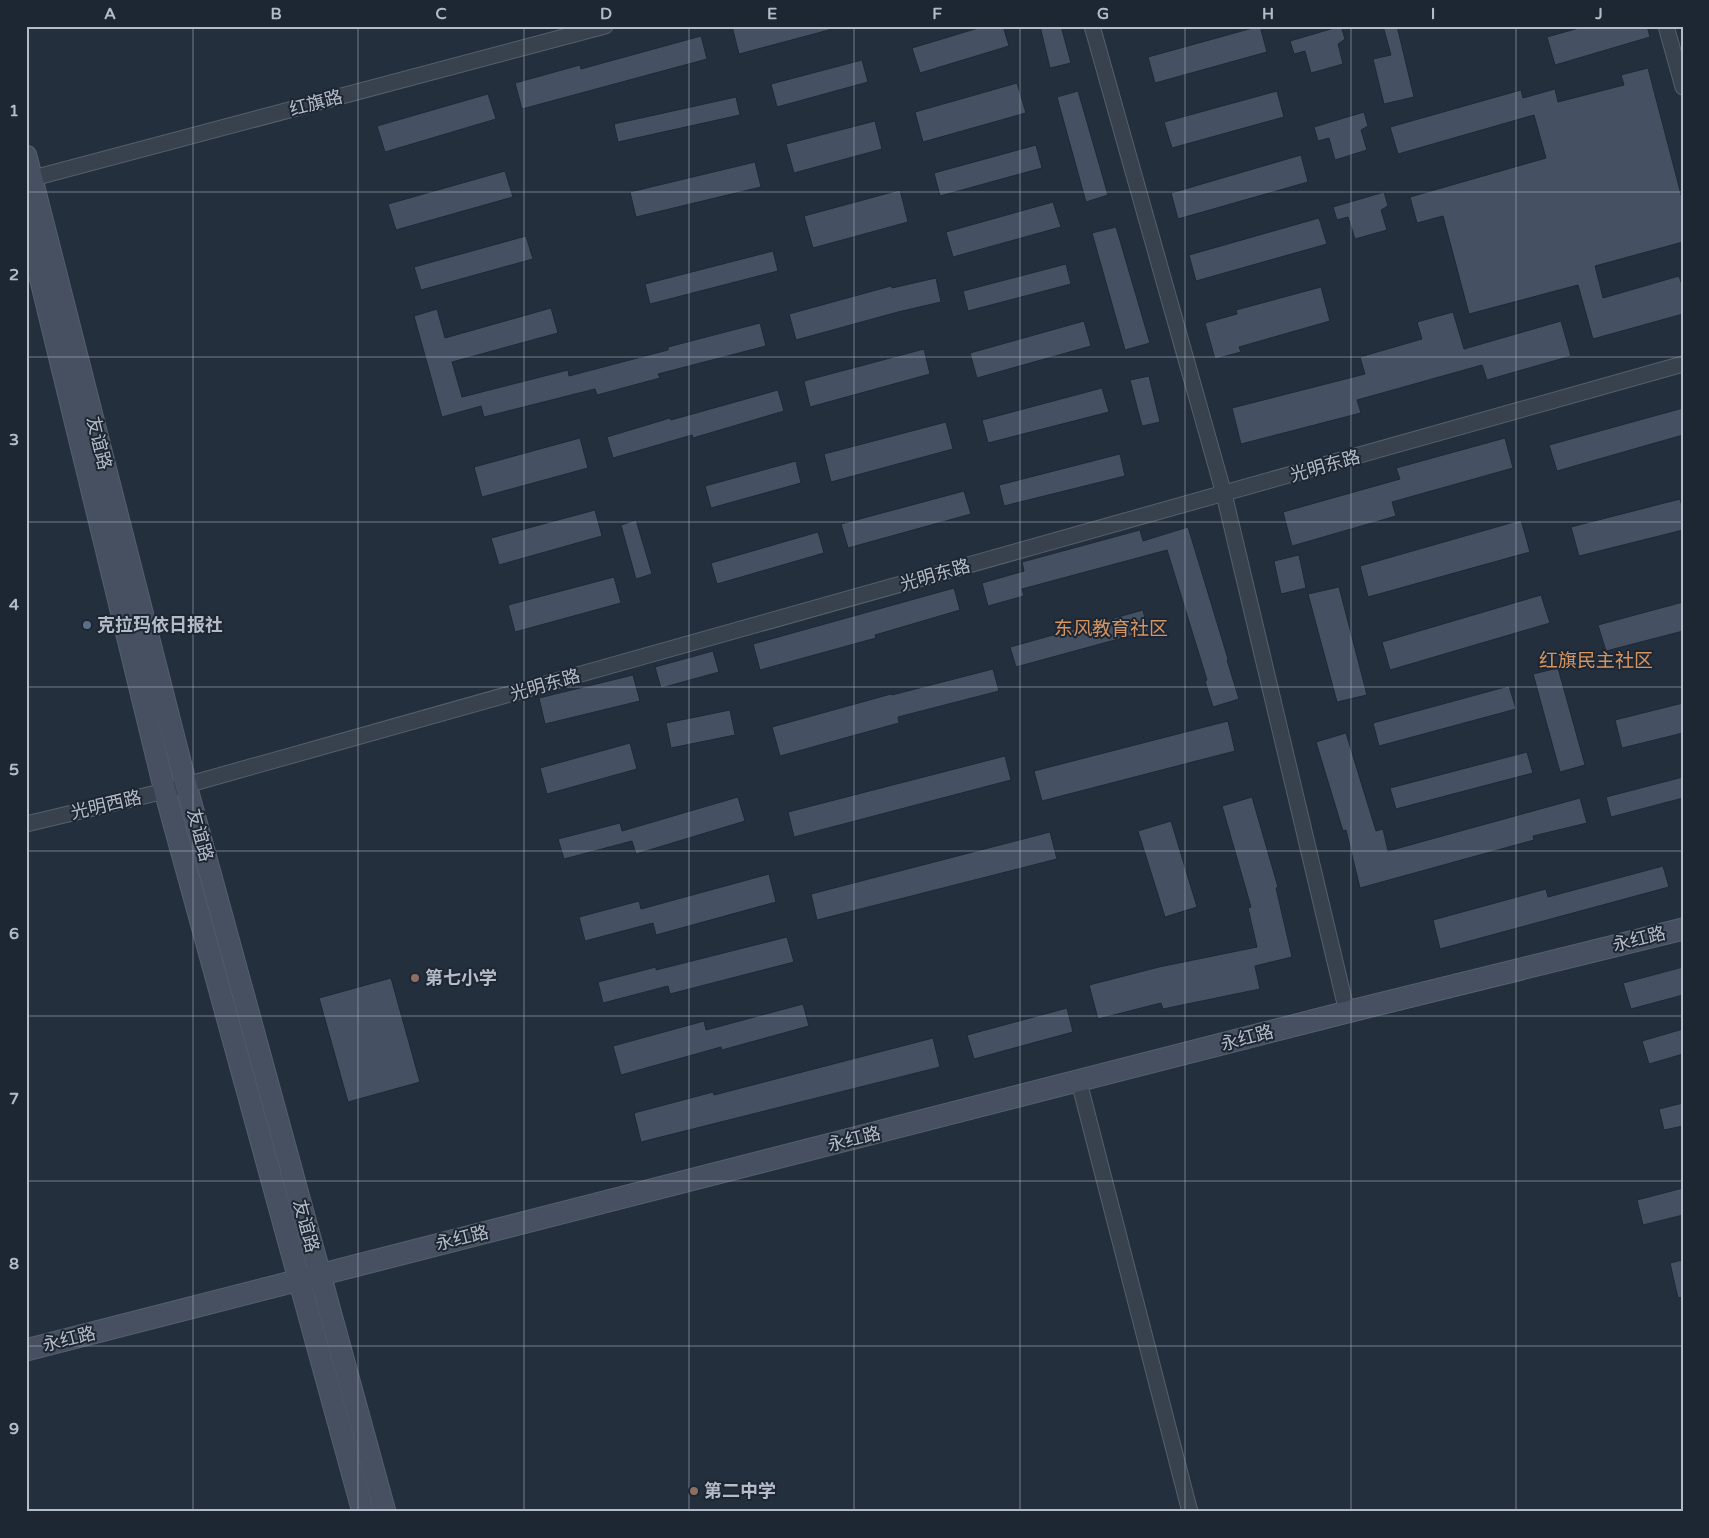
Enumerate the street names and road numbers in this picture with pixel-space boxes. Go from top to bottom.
street label: 红旗路 [287,85,345,121]
street label: 友谊路 [82,414,116,472]
street label: 光明东路 [1287,446,1363,486]
street label: 光明东路 [897,555,973,595]
street label: 光明东路 [507,665,583,705]
street label: 光明西路 [68,786,144,824]
street label: 友谊路 [182,806,218,864]
street label: 永红路 [1610,922,1668,956]
street label: 永红路 [1218,1020,1276,1056]
street label: 永红路 [825,1122,883,1156]
street label: 友谊路 [288,1197,324,1255]
street label: 永红路 [433,1221,491,1255]
street label: 永红路 [40,1322,98,1356]

